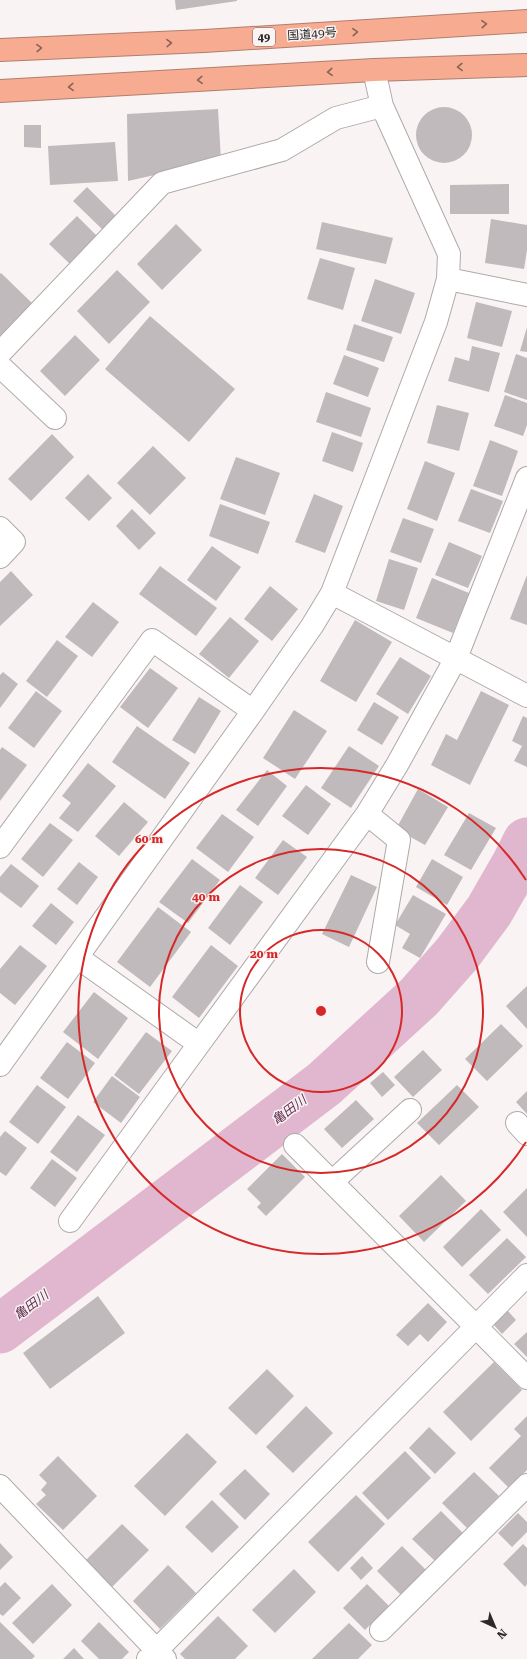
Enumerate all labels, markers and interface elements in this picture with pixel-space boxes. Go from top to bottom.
one-way arrow [481,19,487,28]
street label: 国道49号 [287,25,337,43]
one-way arrow [352,27,358,36]
road number: 49 [253,28,275,46]
one-way arrow [166,38,172,47]
one-way arrow [36,44,42,52]
one-way arrow [457,63,463,71]
one-way arrow [327,68,333,77]
one-way arrow [197,75,203,84]
one-way arrow [68,82,74,91]
text: 60 m [135,832,163,846]
text: 40 m [192,890,220,904]
text: 20 m [250,947,278,961]
centre of rings [314,1004,328,1018]
water label: 亀田川 [269,1091,311,1128]
water label: 亀田川 [11,1286,53,1323]
north arrow [475,1607,515,1647]
text: N [494,1626,509,1642]

